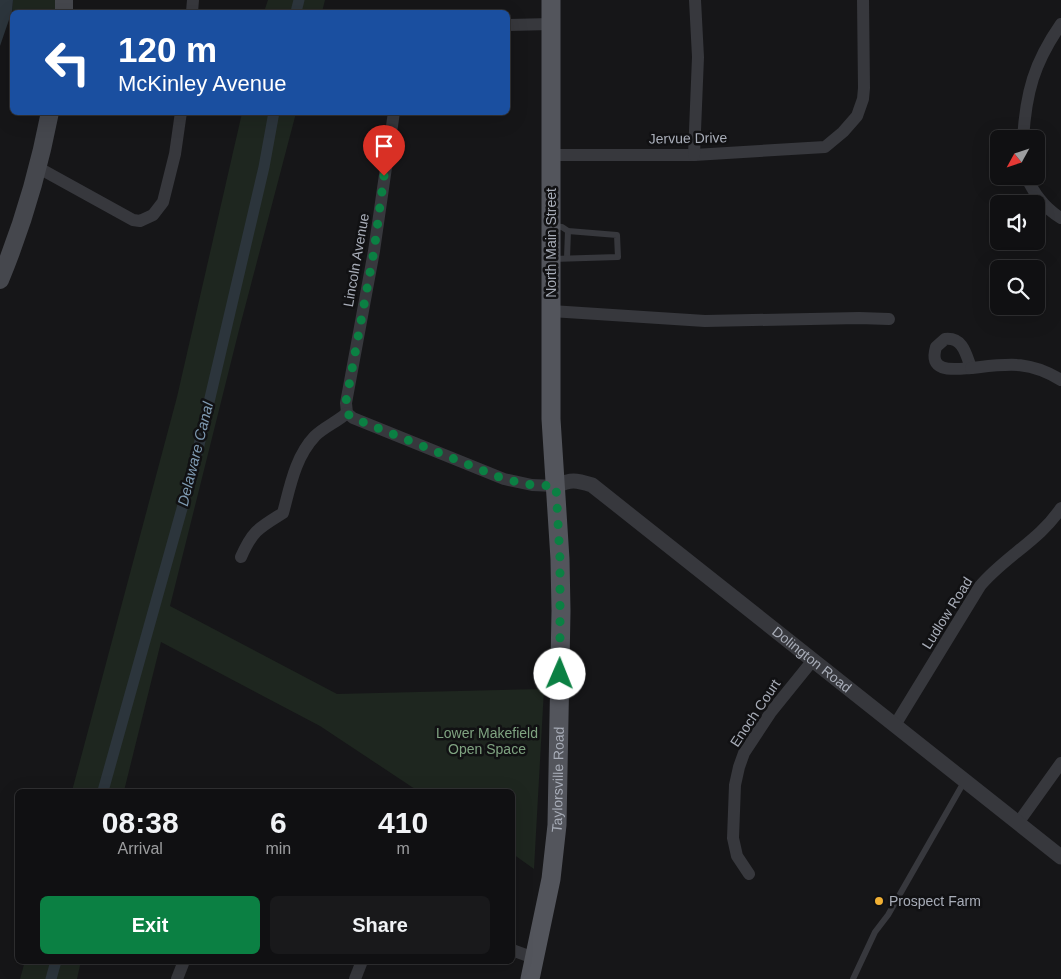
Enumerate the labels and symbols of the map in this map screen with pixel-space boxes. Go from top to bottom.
pin [363,125,405,176]
street label: Jervue Drive [649,129,728,147]
north arrow [990,130,1045,185]
street label: North Main Street [543,188,559,298]
street label: Lincoln Avenue [340,212,372,308]
water label: Delaware Canal [174,400,216,508]
street label: Ludlow Road [919,574,975,652]
street label: Dolington Road [769,623,855,696]
position arrow [533,647,585,699]
street label: Enoch Court [727,676,783,750]
park label: Lower Makefield Open Space [436,725,538,757]
street label: Taylorsville Road [548,726,567,833]
place label: Prospect Farm [889,893,981,909]
marker: Prospect Farm [873,895,885,907]

